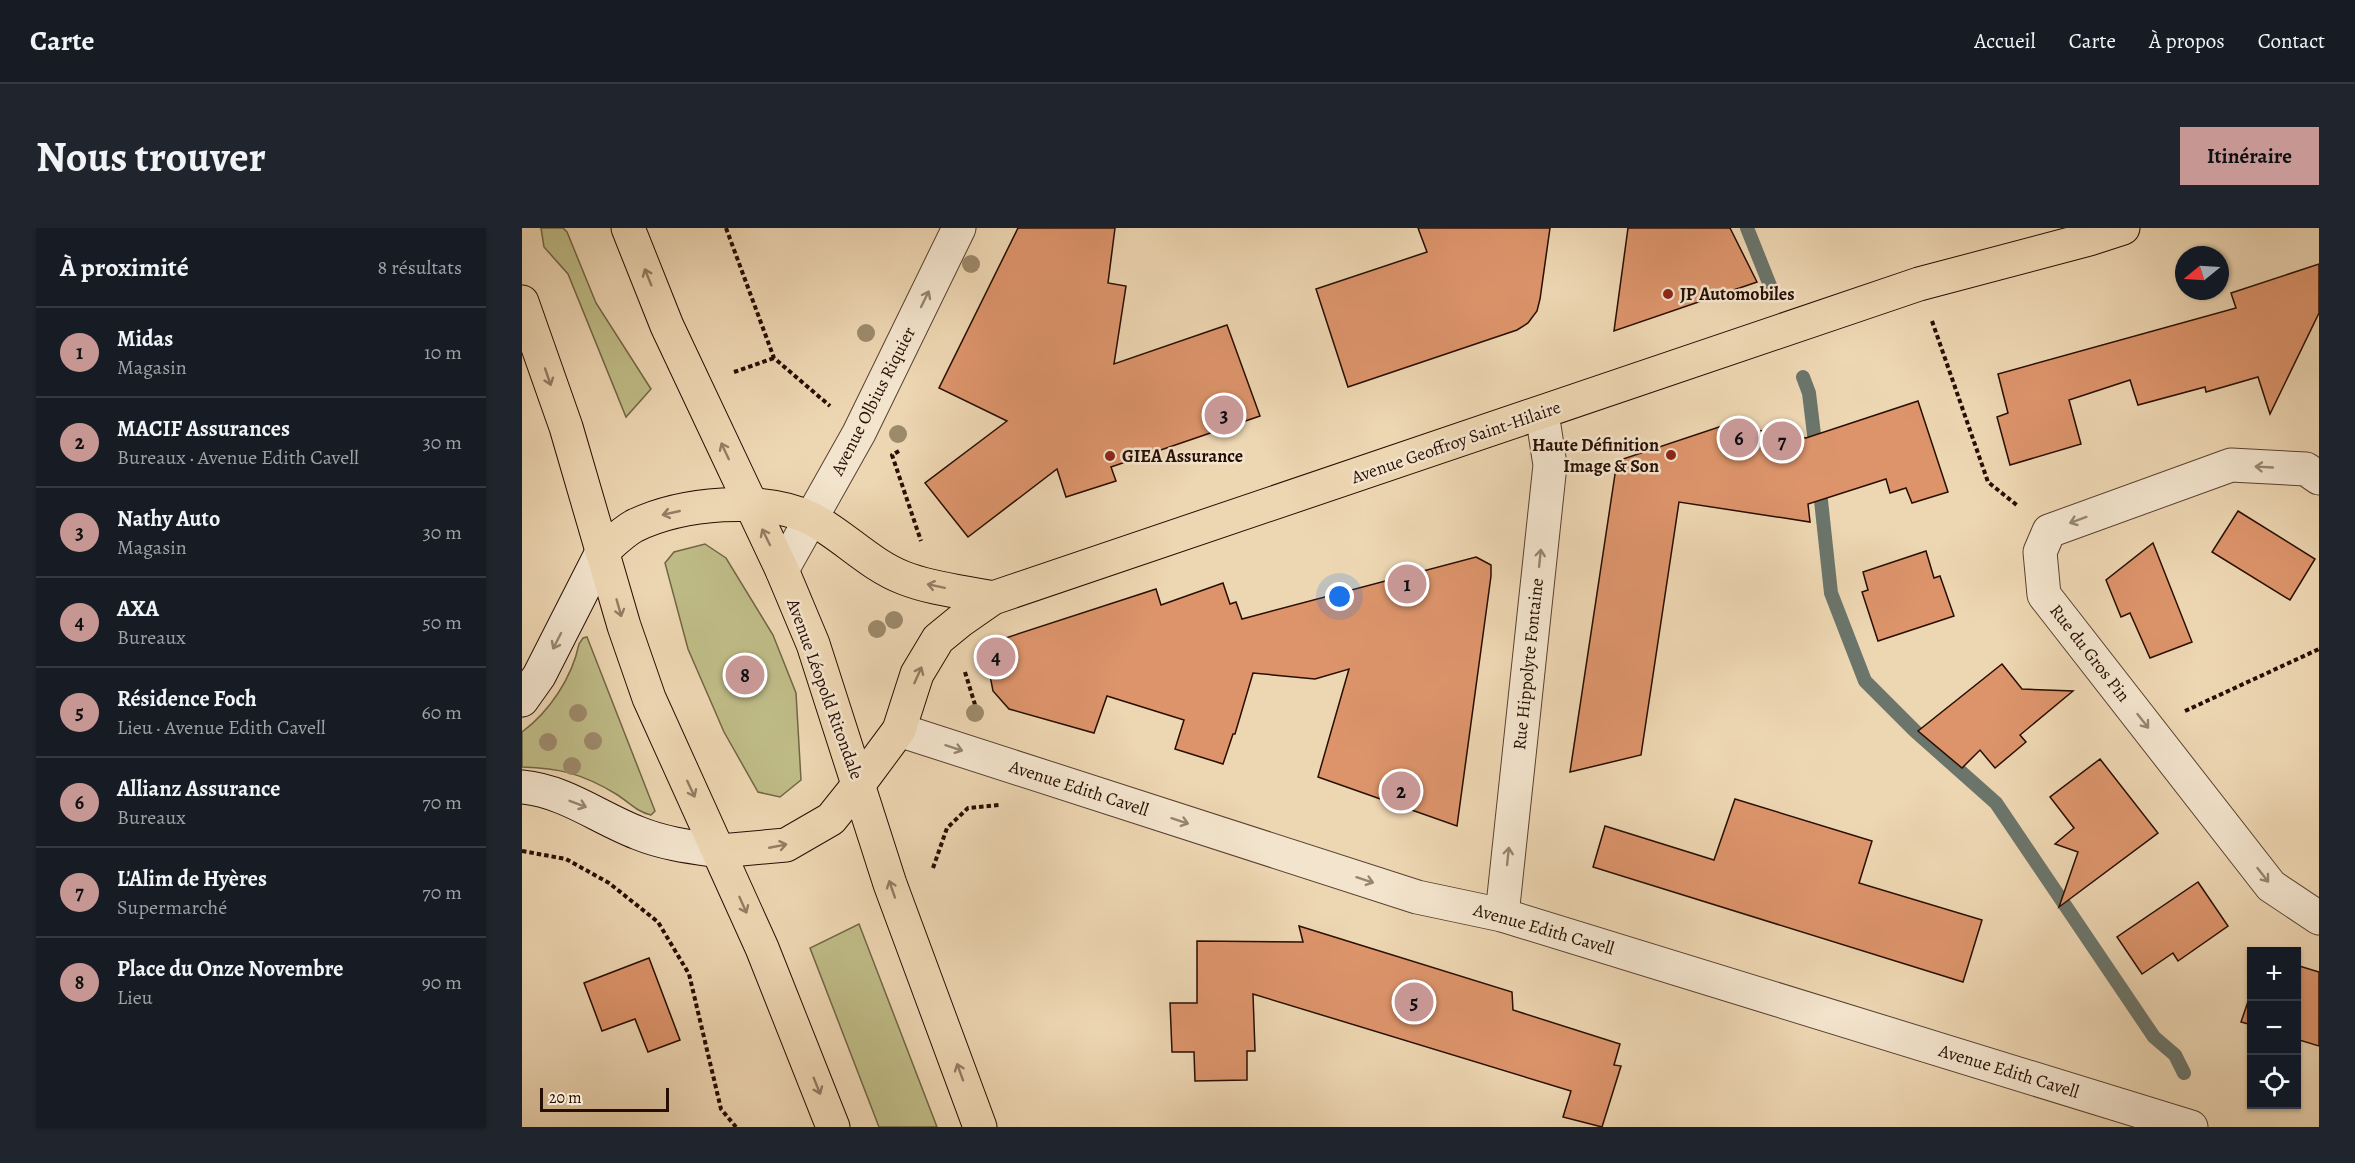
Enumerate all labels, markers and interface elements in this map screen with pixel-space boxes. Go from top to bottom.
text: Carte [30,22,95,60]
text: Accueil [1974,27,2036,55]
text: Carte [2069,27,2116,55]
text: À propos [2149,27,2225,55]
text: Contact [2258,27,2325,55]
button: Itinéraire [2180,127,2319,185]
text: Nous trouver [36,128,266,185]
north arrow [2175,246,2229,300]
text: À proximité [60,250,189,285]
text: 8 résultats [378,254,462,281]
one-way arrow [642,268,653,287]
place label: JP Automobiles [1680,282,1795,306]
marker: JP Automobiles [1661,287,1675,301]
one-way arrow [919,290,931,308]
street label: Avenue Olbius Riquier [825,323,921,480]
text: Midas [117,324,173,354]
text: 1 [76,339,83,366]
text: 10 m [424,339,462,366]
text: Magasin [117,354,187,381]
one-way arrow [544,368,555,386]
pin: 3 [1204,392,1244,438]
street label: Avenue Geoffroy Saint-Hilaire [1347,395,1564,489]
text: MACIF Assurances [117,414,290,444]
pin: 6 [1720,416,1758,460]
pin: 7 [1762,418,1802,464]
text: 2 [75,429,84,456]
text: 30 m [422,429,462,456]
place label: Haute Définition Image & Son [1532,433,1659,478]
one-way arrow [718,443,730,461]
text: Bureaux · Avenue Edith Cavell [117,444,359,471]
place label: GIEA Assurance [1122,444,1243,468]
marker: Haute Définition Image & Son [1664,448,1678,462]
marker: GIEA Assurance [1103,449,1117,463]
one-way arrow [2254,461,2274,472]
text: Nathy Auto [117,504,220,534]
one-way arrow [662,508,681,520]
one-way arrow [2069,516,2088,527]
text: 3 [75,519,84,546]
text: 30 m [422,519,462,546]
one-way arrow [759,529,771,547]
text: Magasin [117,534,187,561]
one-way arrow [1535,549,1546,569]
pin: 1 [1388,562,1426,606]
street label: Rue Hippolyte Fontaine [1507,577,1549,751]
one-way arrow [927,580,946,592]
your location [1325,582,1354,611]
text: AXA [117,594,159,624]
street label: Avenue Léopold Ritondale [781,594,869,783]
one-way arrow [614,598,625,617]
street label: Rue du Gros Pin [2044,599,2136,707]
text: 4 [75,609,84,636]
text: 50 m [422,609,462,636]
text: Bureaux [117,624,186,651]
one-way arrow [550,632,562,650]
pin: 4 [976,634,1016,680]
pin: 8 [726,652,764,698]
one-way arrow [913,667,924,685]
text: Résidence Foch [117,684,257,714]
text: 5 [75,699,84,726]
text: 60 m [422,699,462,726]
one-way arrow [2137,713,2150,729]
text: Lieu · Avenue Edith Cavell [117,714,326,741]
one-way arrow [944,743,963,754]
street label: Avenue Edith Cavell [1005,754,1152,822]
pin: 2 [1382,768,1420,814]
text: Allianz Assurance [117,774,280,804]
one-way arrow [685,779,697,797]
text: 6 [75,789,84,816]
text: 70 m [422,789,462,816]
one-way arrow [568,799,586,810]
text: Bureaux [117,804,186,831]
one-way arrow [1170,816,1189,827]
one-way arrow [768,840,787,851]
one-way arrow [1503,847,1514,867]
text: L'Alim de Hyères [117,864,267,894]
one-way arrow [2256,867,2269,883]
one-way arrow [1355,876,1374,887]
text: 7 [75,879,84,906]
text: 70 m [422,879,462,906]
one-way arrow [886,880,897,899]
text: Supermarché [117,894,227,921]
one-way arrow [739,896,750,914]
street label: Avenue Edith Cavell [1470,897,1618,961]
map controls [2247,947,2301,1109]
button: + [2247,947,2301,1001]
text: Place du Onze Novembre [117,954,344,984]
text: 8 [75,969,84,996]
text: 90 m [422,969,462,996]
pin: 5 [1394,980,1434,1024]
text: Lieu [117,984,153,1011]
button: − [2247,1001,2301,1055]
street label: Avenue Edith Cavell [1935,1038,2082,1104]
button: locate [2247,1055,2301,1109]
one-way arrow [954,1063,965,1082]
one-way arrow [812,1076,823,1094]
scale bar [540,1085,669,1112]
text: 20 m [549,1087,582,1109]

